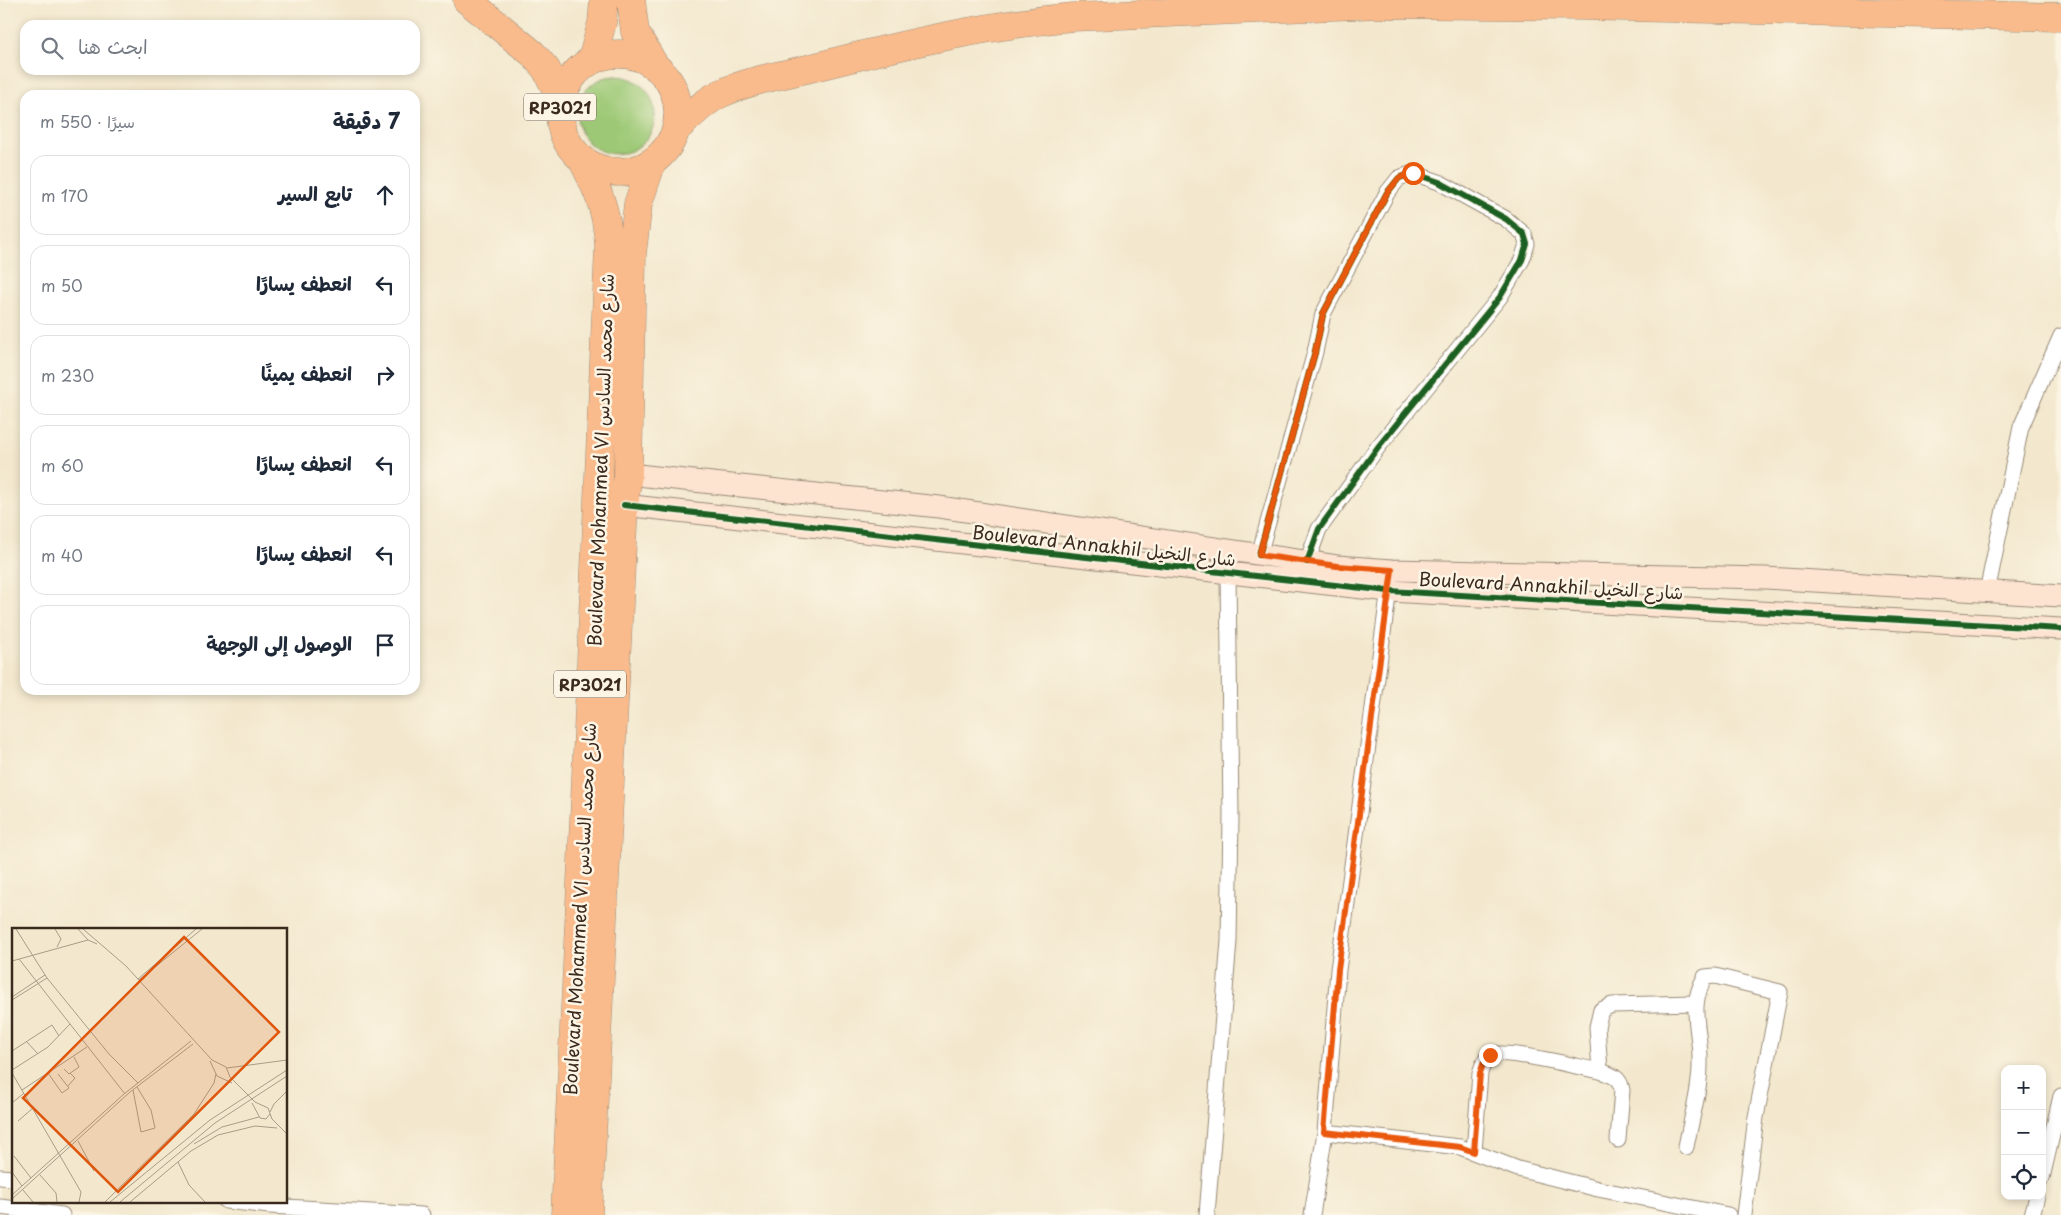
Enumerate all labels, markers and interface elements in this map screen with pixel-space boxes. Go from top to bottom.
search box [20,20,420,75]
text: ابحث هنا [78,32,148,60]
icon: search [38,34,66,62]
road number: RP3021 [524,94,596,120]
text: 7 دقيقة [333,104,400,136]
text: سيرًا · 550 m [40,109,135,133]
route start [1402,162,1425,185]
text: تابع السير [278,179,352,207]
icon: ahead [371,181,399,209]
text: 170 m [41,183,88,207]
text: انعطف يسارًا [256,269,352,297]
icon: left [371,271,399,299]
text: 50 m [41,273,83,297]
street label: Boulevard Mohammed VI شارع محمد السادس [580,273,620,647]
text: انعطف يمينًا [261,359,352,387]
icon: right [371,361,399,389]
text: 230 m [41,363,94,387]
text: انعطف يسارًا [256,449,352,477]
icon: left [371,451,399,479]
text: 60 m [41,453,84,477]
street label: Boulevard Annakhil شارع النخيل [971,518,1237,572]
text: انعطف يسارًا [256,539,352,567]
icon: left [371,541,399,569]
text: 40 m [41,543,83,567]
street label: Boulevard Annakhil شارع النخيل [1418,565,1684,605]
text: الوصول إلى الوجهة [206,629,352,657]
icon: arrive [371,631,399,659]
road number: RP3021 [554,671,626,698]
street label: Boulevard Mohammed VI شارع محمد السادس [556,722,602,1096]
inset map [12,928,288,1202]
route end [1479,1044,1502,1067]
map controls [2001,1065,2046,1200]
button: + [2001,1065,2046,1110]
button: − [2001,1110,2046,1155]
button: locate [2001,1155,2046,1200]

